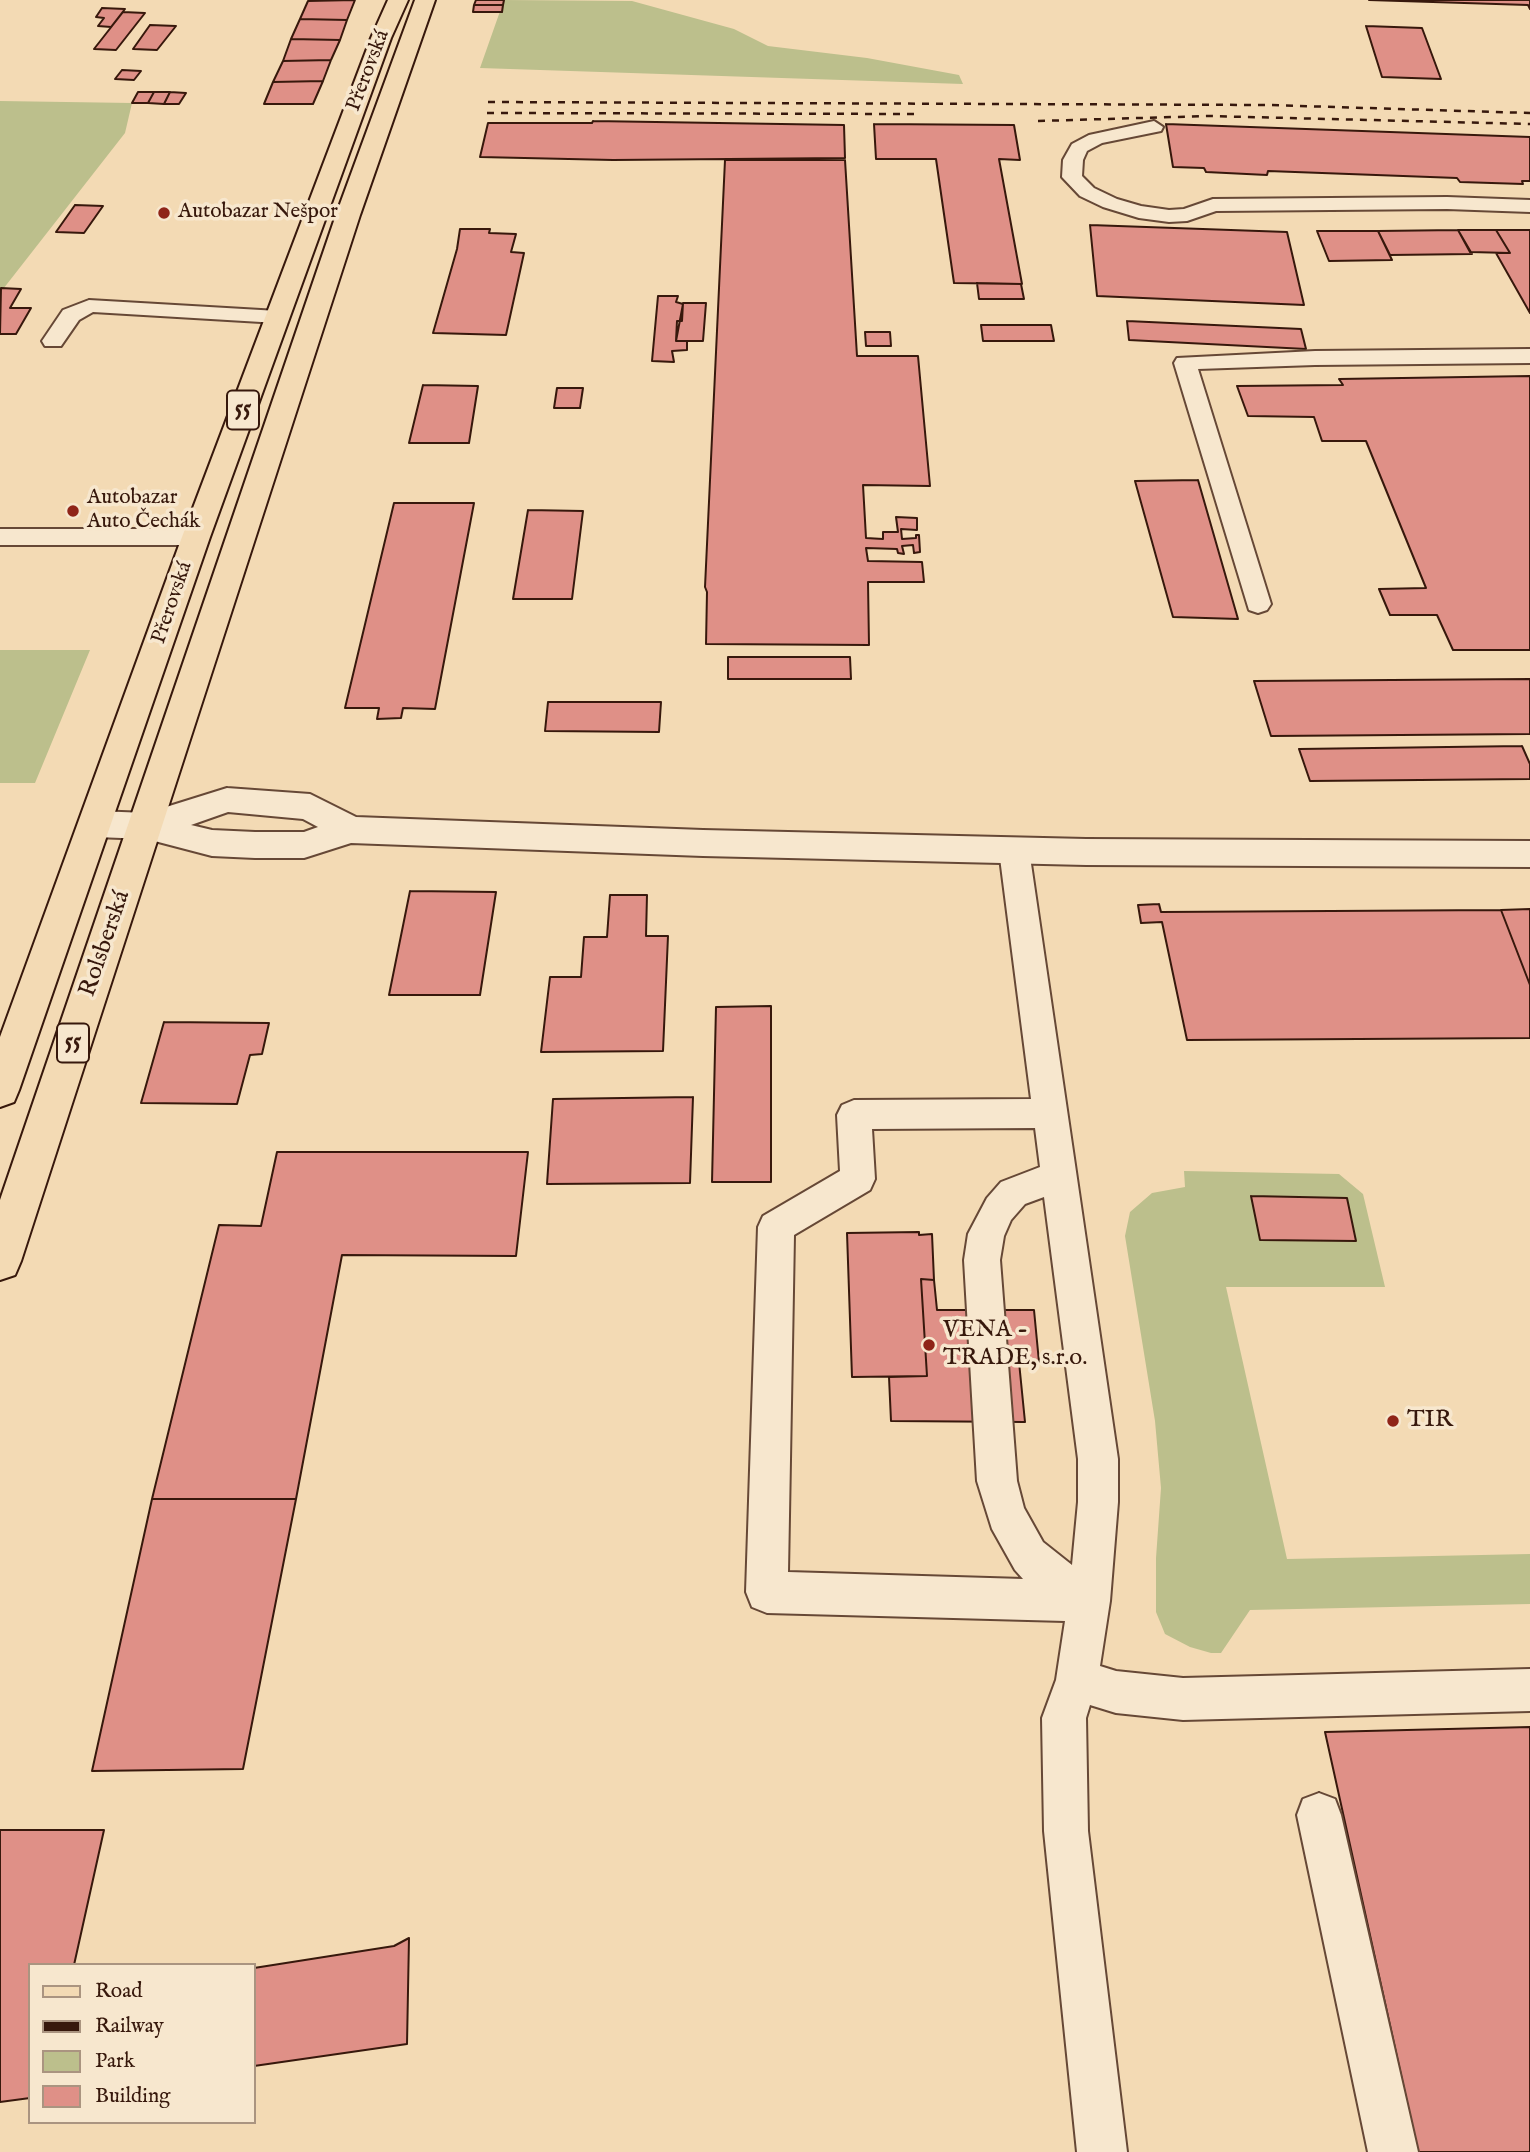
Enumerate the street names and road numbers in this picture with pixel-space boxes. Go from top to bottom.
street label: Přerovská [342,27,396,115]
road number: 55 [227,390,259,430]
street label: Přerovská [147,559,199,647]
street label: Rolsberská [74,887,138,1001]
road number: 55 [57,1024,89,1062]

